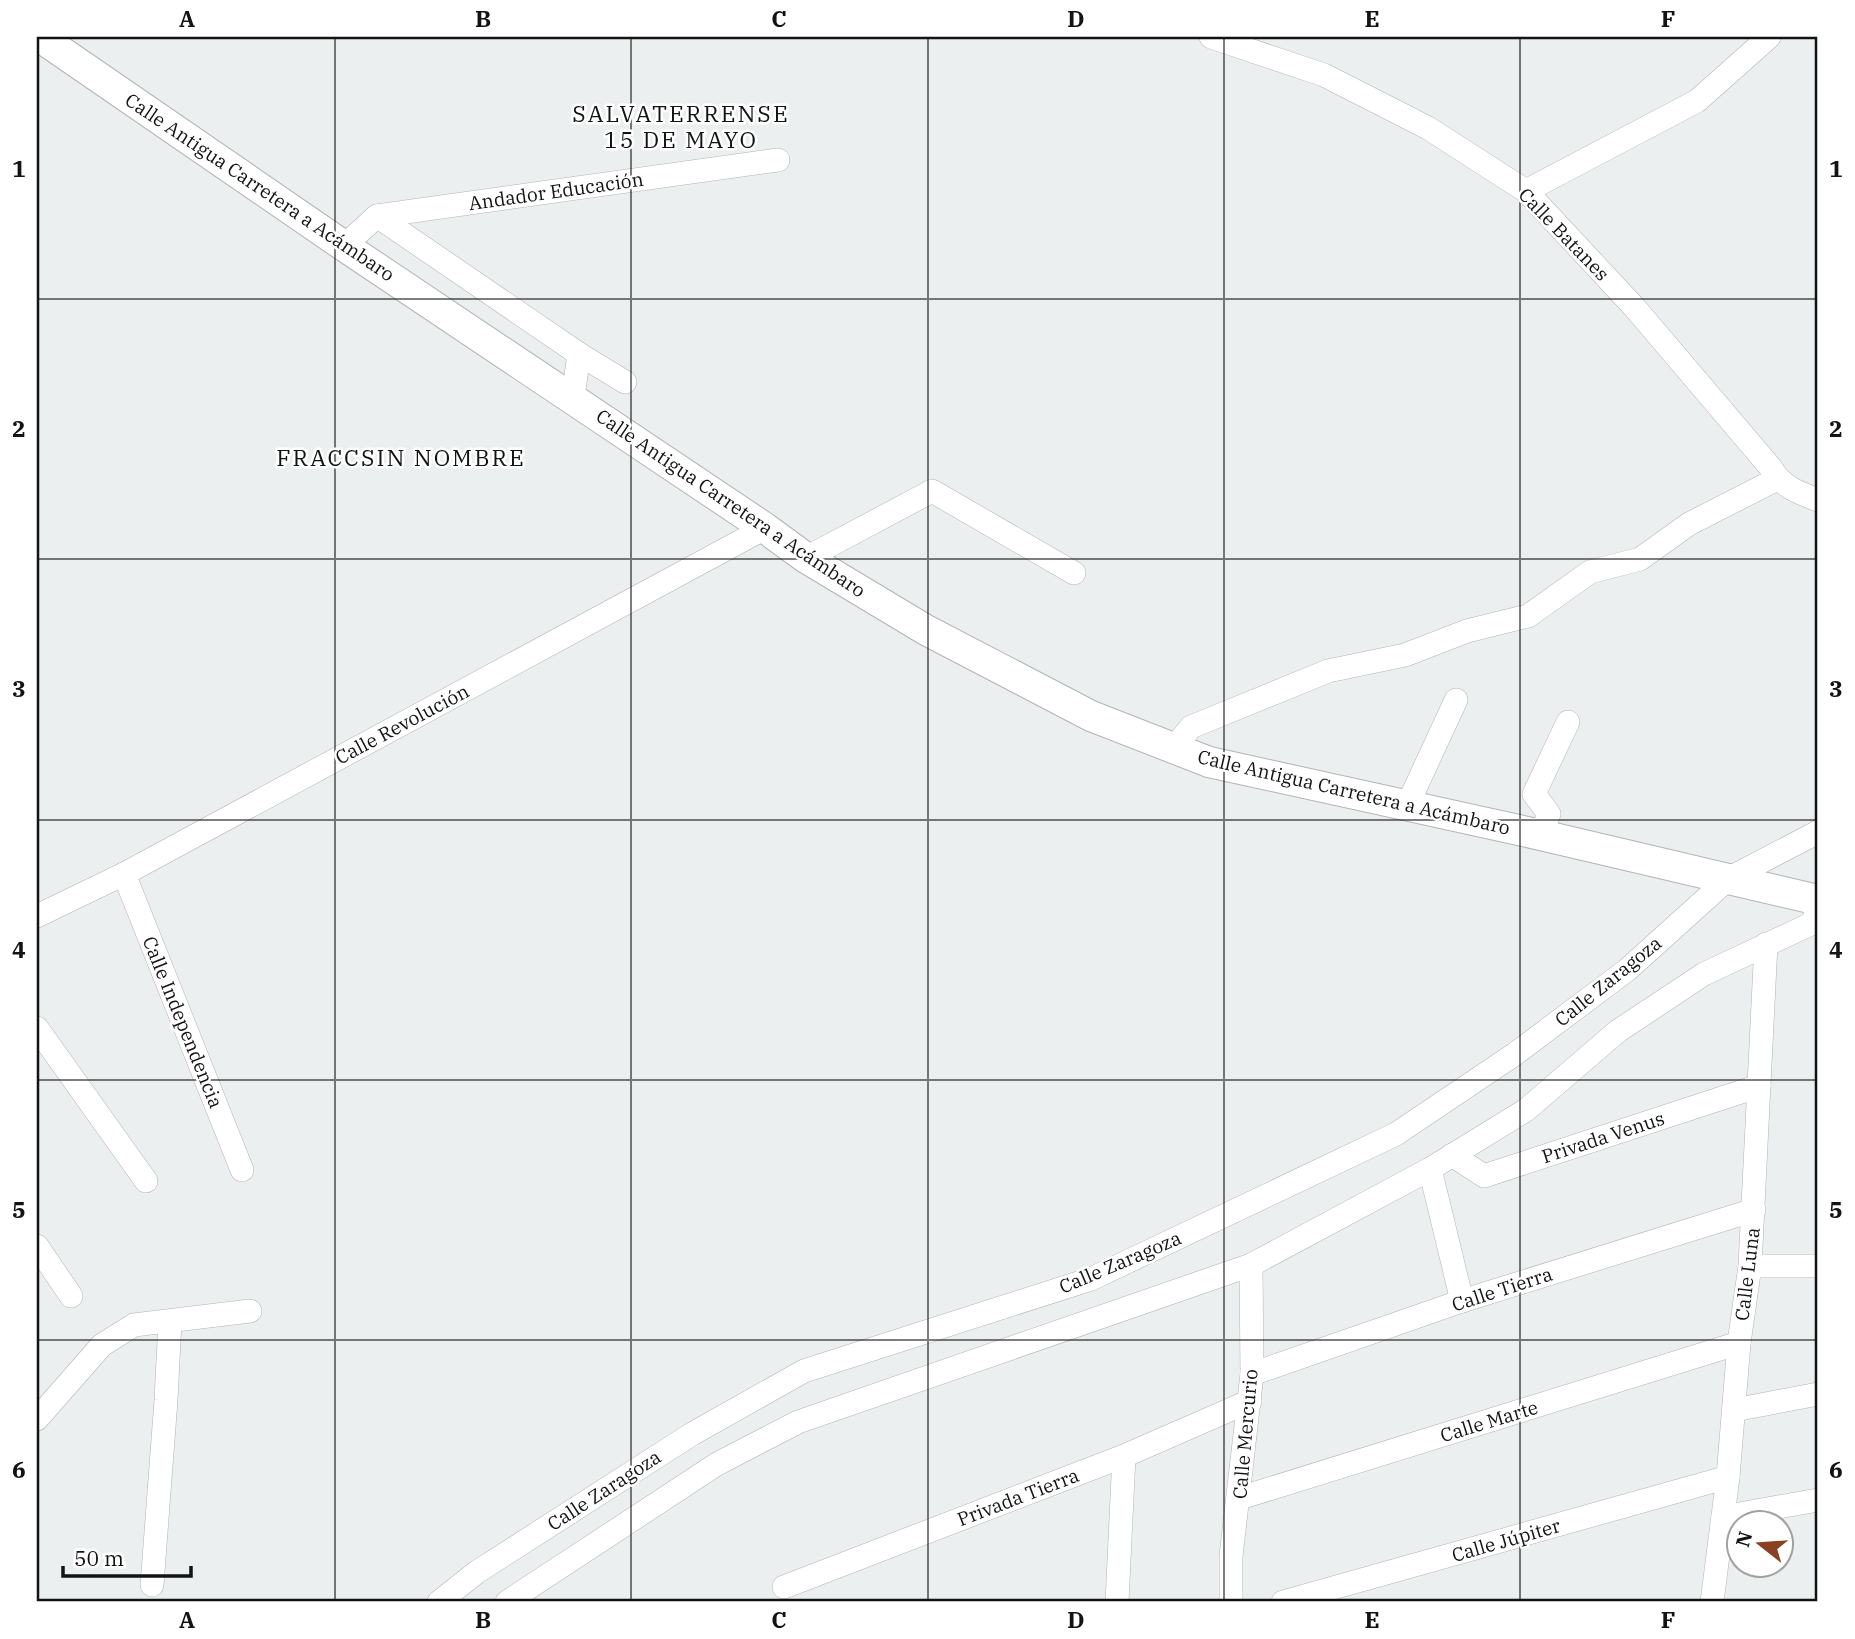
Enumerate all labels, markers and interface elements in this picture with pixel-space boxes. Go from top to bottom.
text: A [179,3,195,33]
text: B [475,3,491,33]
text: C [771,3,787,33]
text: D [1067,3,1085,33]
text: E [1364,3,1380,33]
text: F [1661,3,1675,33]
street label: Calle Antigua Carretera a Acámbaro [121,88,399,286]
district label: SALVATERRENSE 15 DE MAYO [572,98,790,154]
text: 1 [12,153,26,183]
text: 1 [1829,153,1843,183]
street label: Andador Educación [467,167,645,215]
street label: Calle Batanes [1514,182,1614,286]
street label: Calle Antigua Carretera a Acámbaro [592,404,870,602]
text: 2 [12,413,26,443]
text: 2 [1829,413,1843,443]
district label: FRACCSIN NOMBRE [276,442,526,472]
text: 3 [12,673,26,703]
text: 3 [1829,673,1843,703]
street label: Calle Revolución [331,679,473,769]
street label: Calle Antigua Carretera a Acámbaro [1195,744,1513,840]
street label: Calle Zaragoza [1550,931,1666,1031]
street label: Calle Independencia [138,933,228,1111]
text: 4 [12,934,26,964]
text: 4 [1829,934,1843,964]
street label: Privada Venus [1539,1106,1667,1168]
text: 5 [12,1194,26,1224]
text: 5 [1829,1194,1843,1224]
street label: Calle Zaragoza [1055,1225,1185,1299]
street label: Calle Luna [1729,1226,1765,1322]
street label: Calle Tierra [1449,1261,1555,1317]
street label: Calle Mercurio [1227,1368,1263,1500]
street label: Calle Marte [1437,1395,1541,1447]
street label: Calle Zaragoza [543,1444,665,1536]
text: 6 [12,1454,26,1484]
text: 6 [1829,1454,1843,1484]
street label: Privada Tierra [954,1463,1082,1531]
north arrow [1726,1510,1796,1580]
street label: Calle Júpiter [1449,1513,1564,1567]
text: N [1730,1528,1757,1550]
scale bar [63,1534,191,1578]
text: 50 m [74,1544,124,1572]
text: A [179,1604,195,1634]
text: B [475,1604,491,1634]
text: C [771,1604,787,1634]
text: D [1067,1604,1085,1634]
text: E [1364,1604,1380,1634]
text: F [1661,1604,1675,1634]

